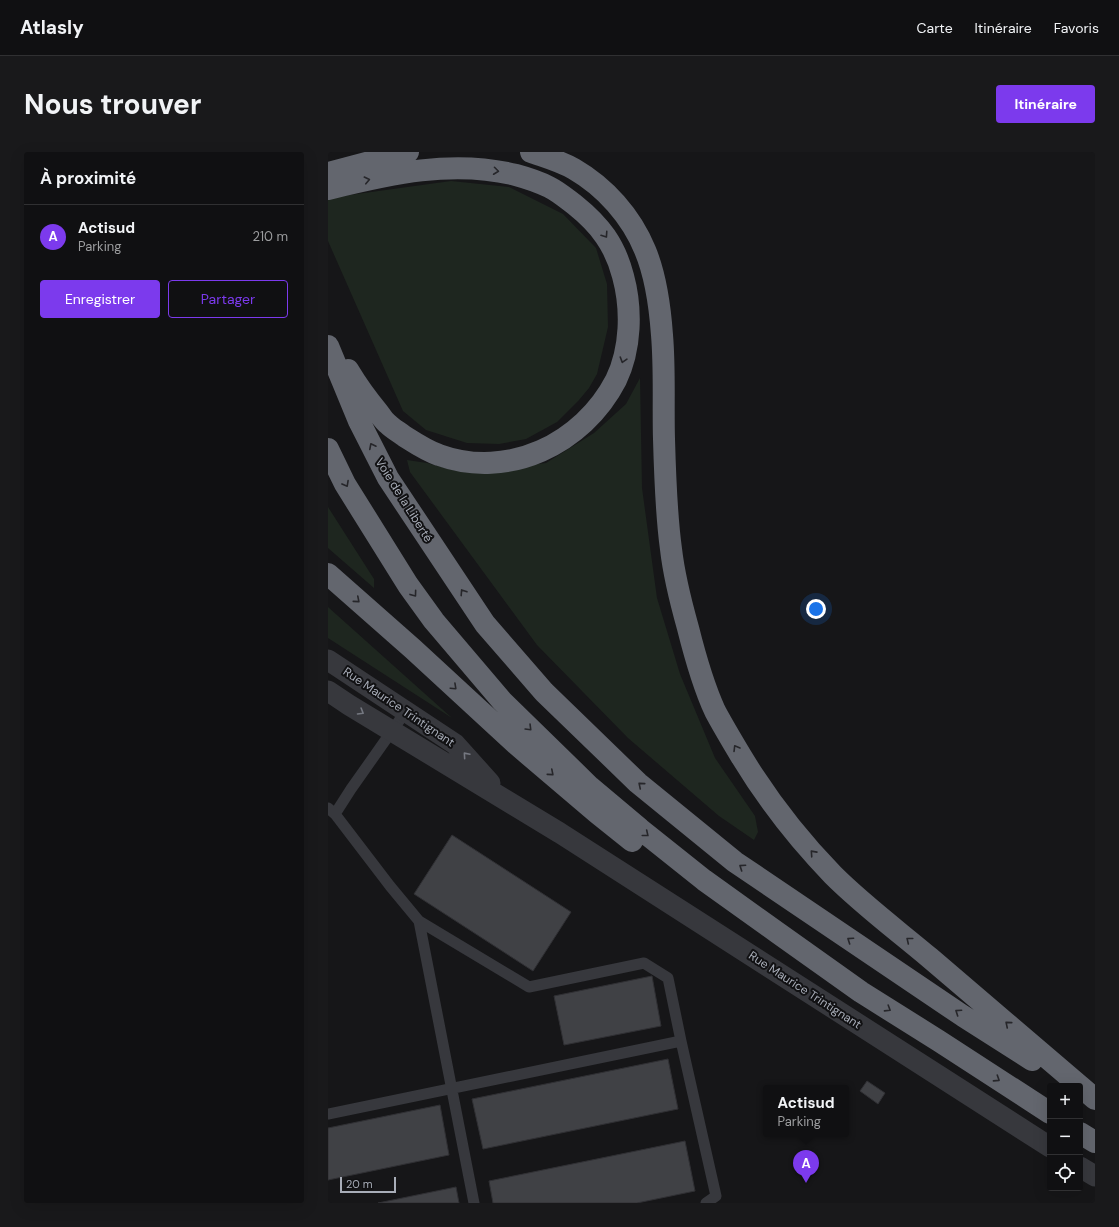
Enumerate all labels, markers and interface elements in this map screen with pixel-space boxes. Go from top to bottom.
text: Atlasly [20,15,84,40]
text: Carte [917,19,953,37]
text: Itinéraire [975,19,1032,37]
text: Favoris [1054,19,1099,37]
button: Itinéraire [996,85,1095,123]
text: Nous trouver [24,86,201,123]
one-way arrow [493,166,499,175]
text: À proximité [40,167,136,189]
one-way arrow [363,176,370,185]
text: Actisud [78,218,135,238]
text: A [48,228,58,245]
text: 210 m [253,228,288,245]
one-way arrow [600,231,608,238]
text: Parking [78,238,122,255]
button: Enregistrer [40,280,160,318]
button: Partager [168,280,288,318]
one-way arrow [619,356,628,363]
one-way arrow [369,443,377,450]
street label: Voie de la Liberté [372,455,436,545]
one-way arrow [341,480,348,487]
one-way arrow [461,589,468,596]
one-way arrow [409,590,416,597]
one-way arrow [353,595,360,602]
your location [806,599,826,619]
street label: Rue Maurice Trintignant [340,664,458,750]
one-way arrow [449,682,457,690]
one-way arrow [357,708,364,715]
one-way arrow [524,723,532,731]
one-way arrow [734,745,741,752]
one-way arrow [463,753,470,760]
one-way arrow [546,769,554,776]
one-way arrow [638,783,646,790]
one-way arrow [642,830,649,837]
one-way arrow [811,850,818,857]
one-way arrow [739,864,746,872]
one-way arrow [847,937,854,945]
one-way arrow [906,938,913,945]
street label: Rue Maurice Trintignant [746,948,865,1033]
one-way arrow [884,1004,891,1011]
one-way arrow [955,1010,962,1017]
one-way arrow [1005,1022,1012,1029]
one-way arrow [993,1074,1000,1081]
map controls [1047,1083,1083,1191]
button: + [1047,1083,1083,1119]
popup [763,1085,849,1137]
text: Actisud [778,1093,834,1113]
text: Parking [778,1113,821,1130]
button: − [1047,1119,1083,1155]
pin: A [793,1150,819,1183]
button: locate [1047,1155,1083,1191]
scale bar [340,1175,396,1194]
text: 20 m [346,1177,372,1191]

